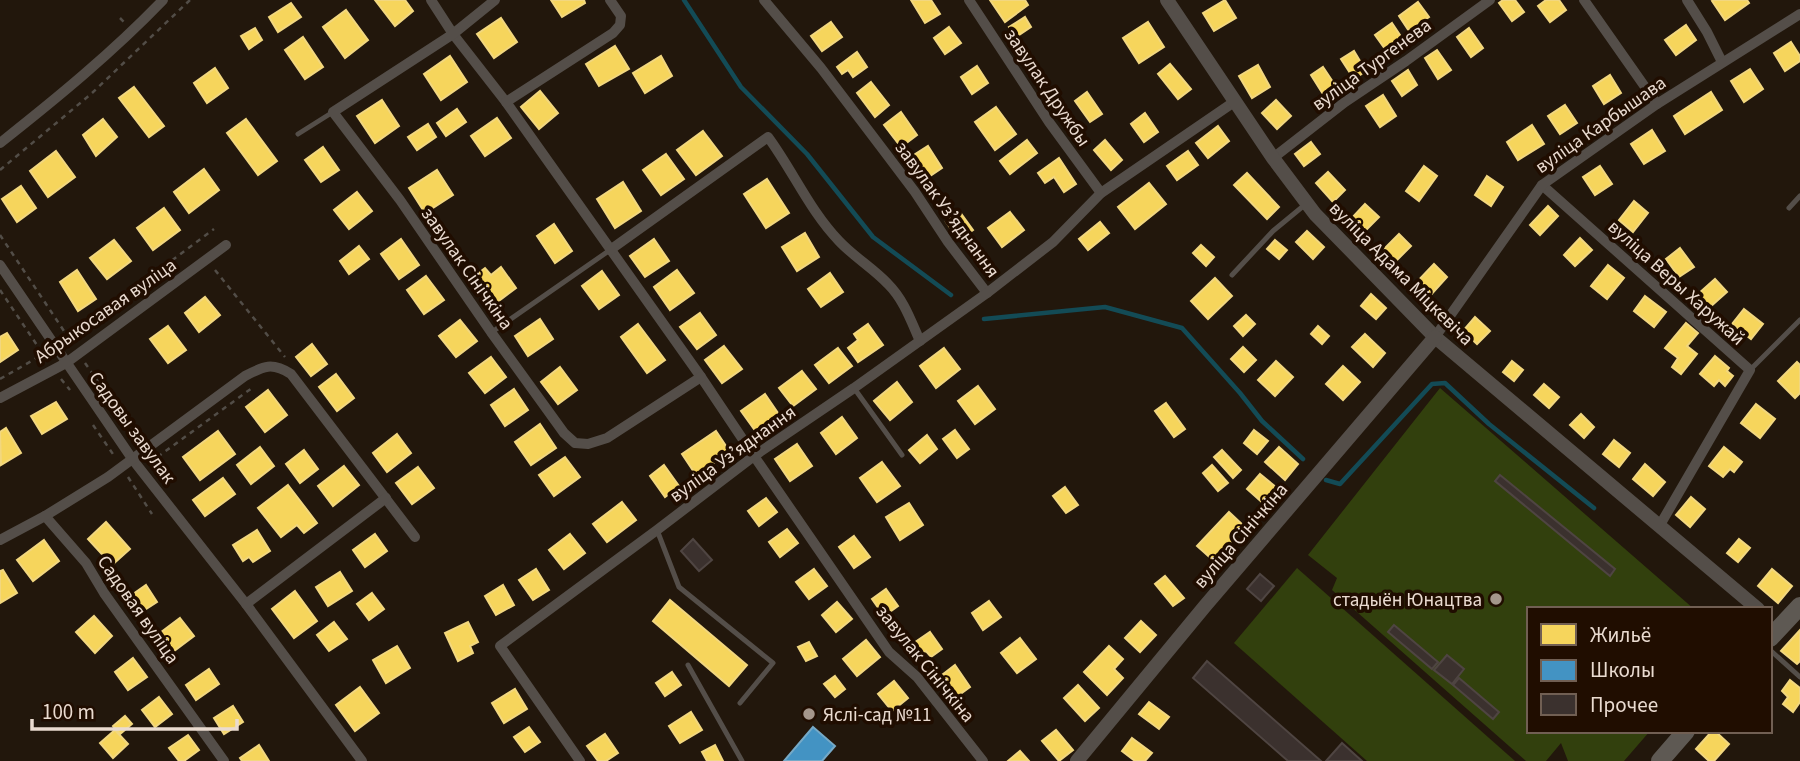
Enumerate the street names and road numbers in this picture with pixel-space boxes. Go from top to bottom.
street label: вуліца Тургенева [1307,13,1437,118]
street label: завулак Дружбы [997,23,1096,152]
street label: вуліца Карбышава [1530,70,1672,181]
street label: завулак Узʼяднання [888,136,1006,284]
street label: вуліца Адама Міцкевіча [1323,196,1479,352]
street label: завулак Сінічкіна [414,202,519,336]
street label: вуліца Веры Харужай [1601,214,1751,352]
street label: Абрыкосавая вуліца [29,252,182,370]
street label: Садовы завулак [82,366,182,490]
street label: вуліца Узʼяднання [664,399,802,509]
street label: вуліца Сінічкіна [1188,477,1295,595]
street label: Садовая вуліца [90,550,185,670]
street label: завулак Сінічкіна [869,599,981,729]

